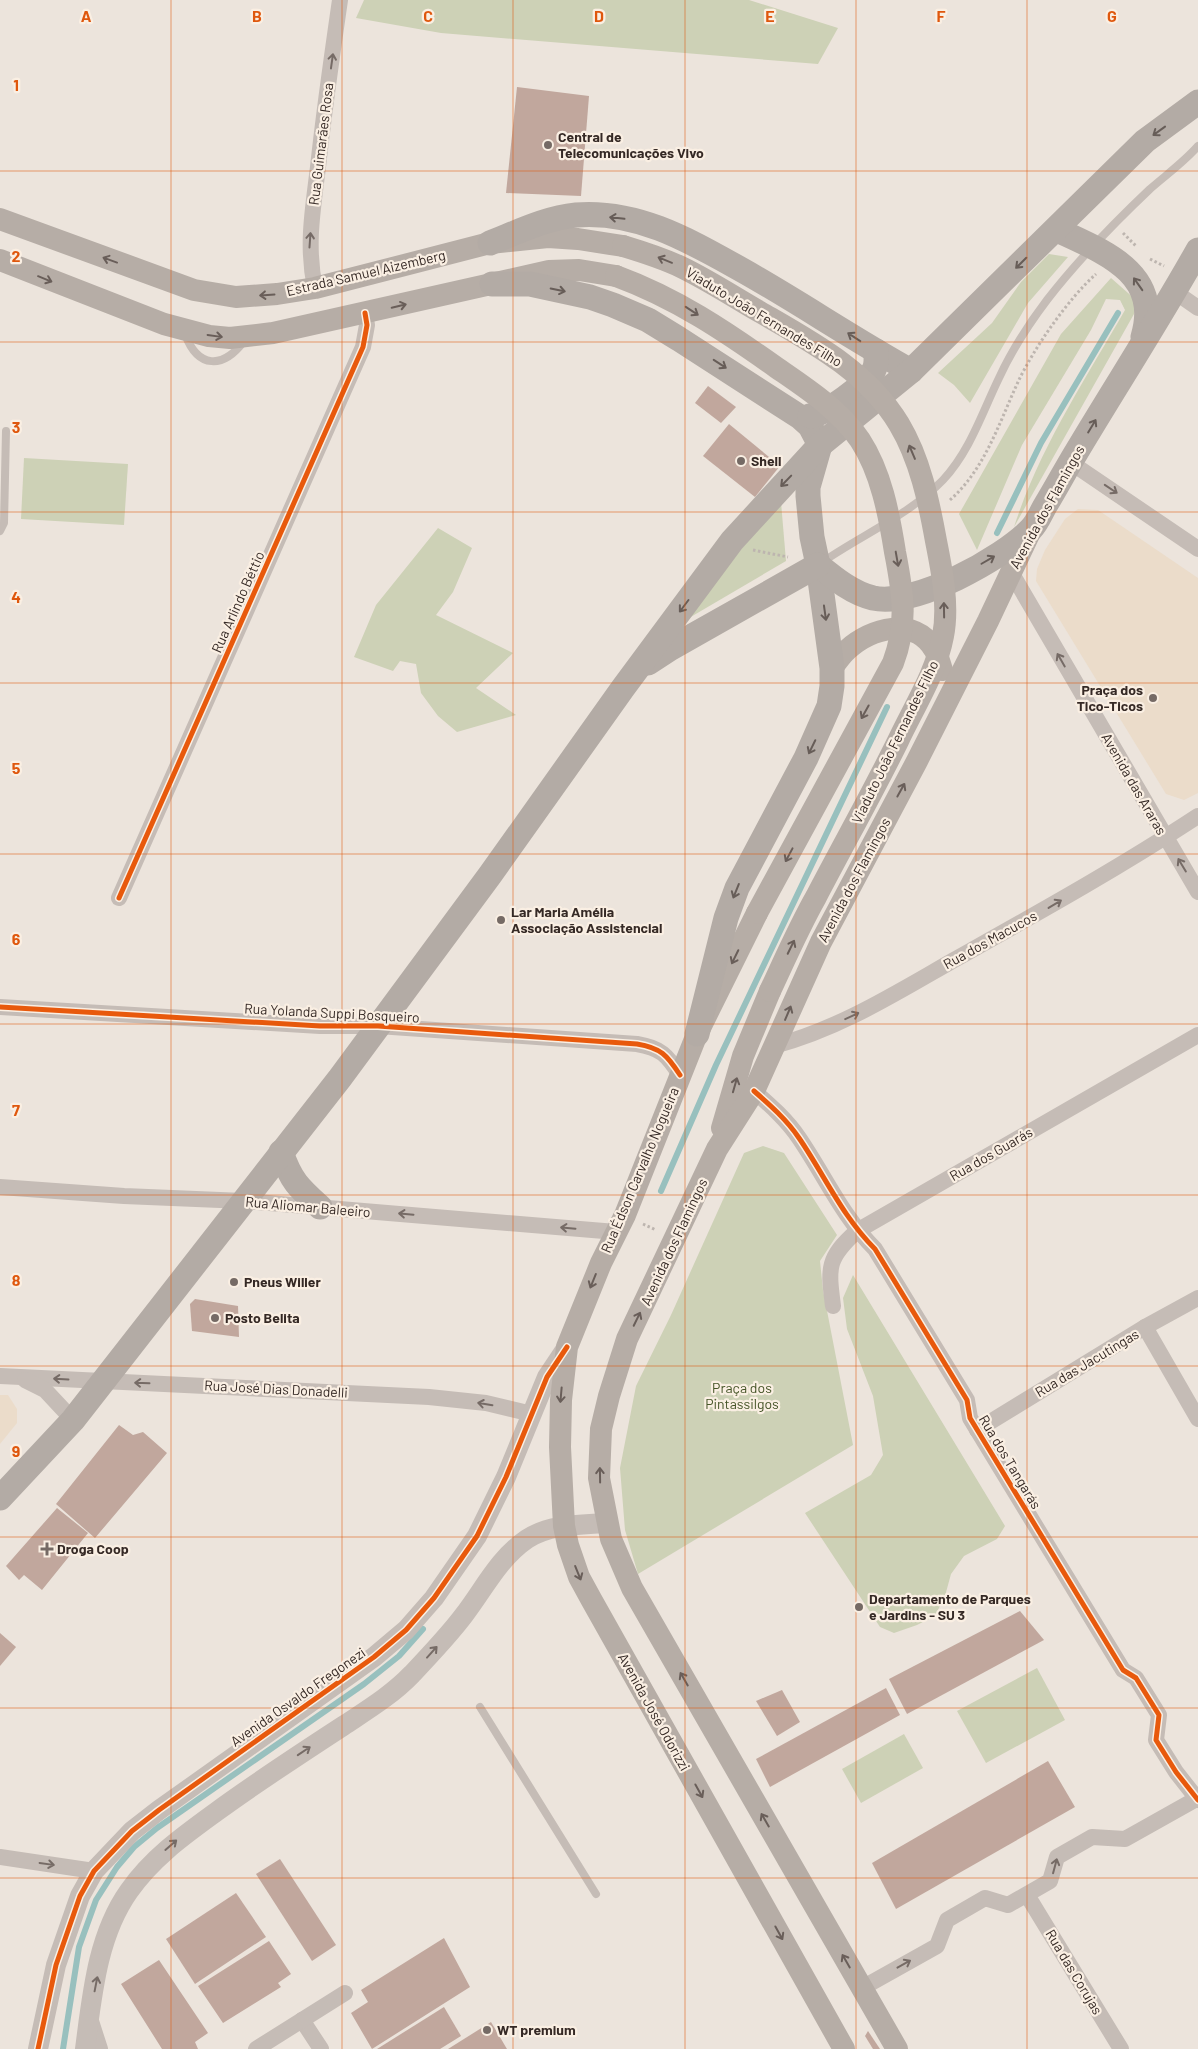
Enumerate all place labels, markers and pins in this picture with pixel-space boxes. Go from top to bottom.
place label: Central de Telecomunicações Vivo [558,128,704,161]
marker: Central de Telecomunicações Vivo [542,139,554,151]
place label: Shell [751,452,781,469]
marker: Shell [735,455,747,467]
place label: Praça dos Tico-Ticos [1077,681,1143,714]
marker: Praça dos Tico-Ticos [1147,692,1159,704]
place label: Lar Maria Amélia Associação Assistencial [511,903,662,936]
marker: Lar Maria Amélia Associação Assistencial [495,914,507,926]
place label: Pneus Willer [244,1273,321,1290]
marker: Pneus Willer [228,1276,240,1288]
place label: Posto Belita [225,1309,300,1326]
marker: Posto Belita [209,1312,221,1324]
place label: Droga Coop [57,1540,129,1557]
marker: Droga Coop [41,1543,53,1555]
place label: Departamento de Parques e Jardins - SU 3 [869,1590,1031,1623]
marker: Departamento de Parques e Jardins - SU 3 [853,1601,865,1613]
place label: WT premium [497,2021,576,2038]
marker: WT premium [481,2024,493,2036]

